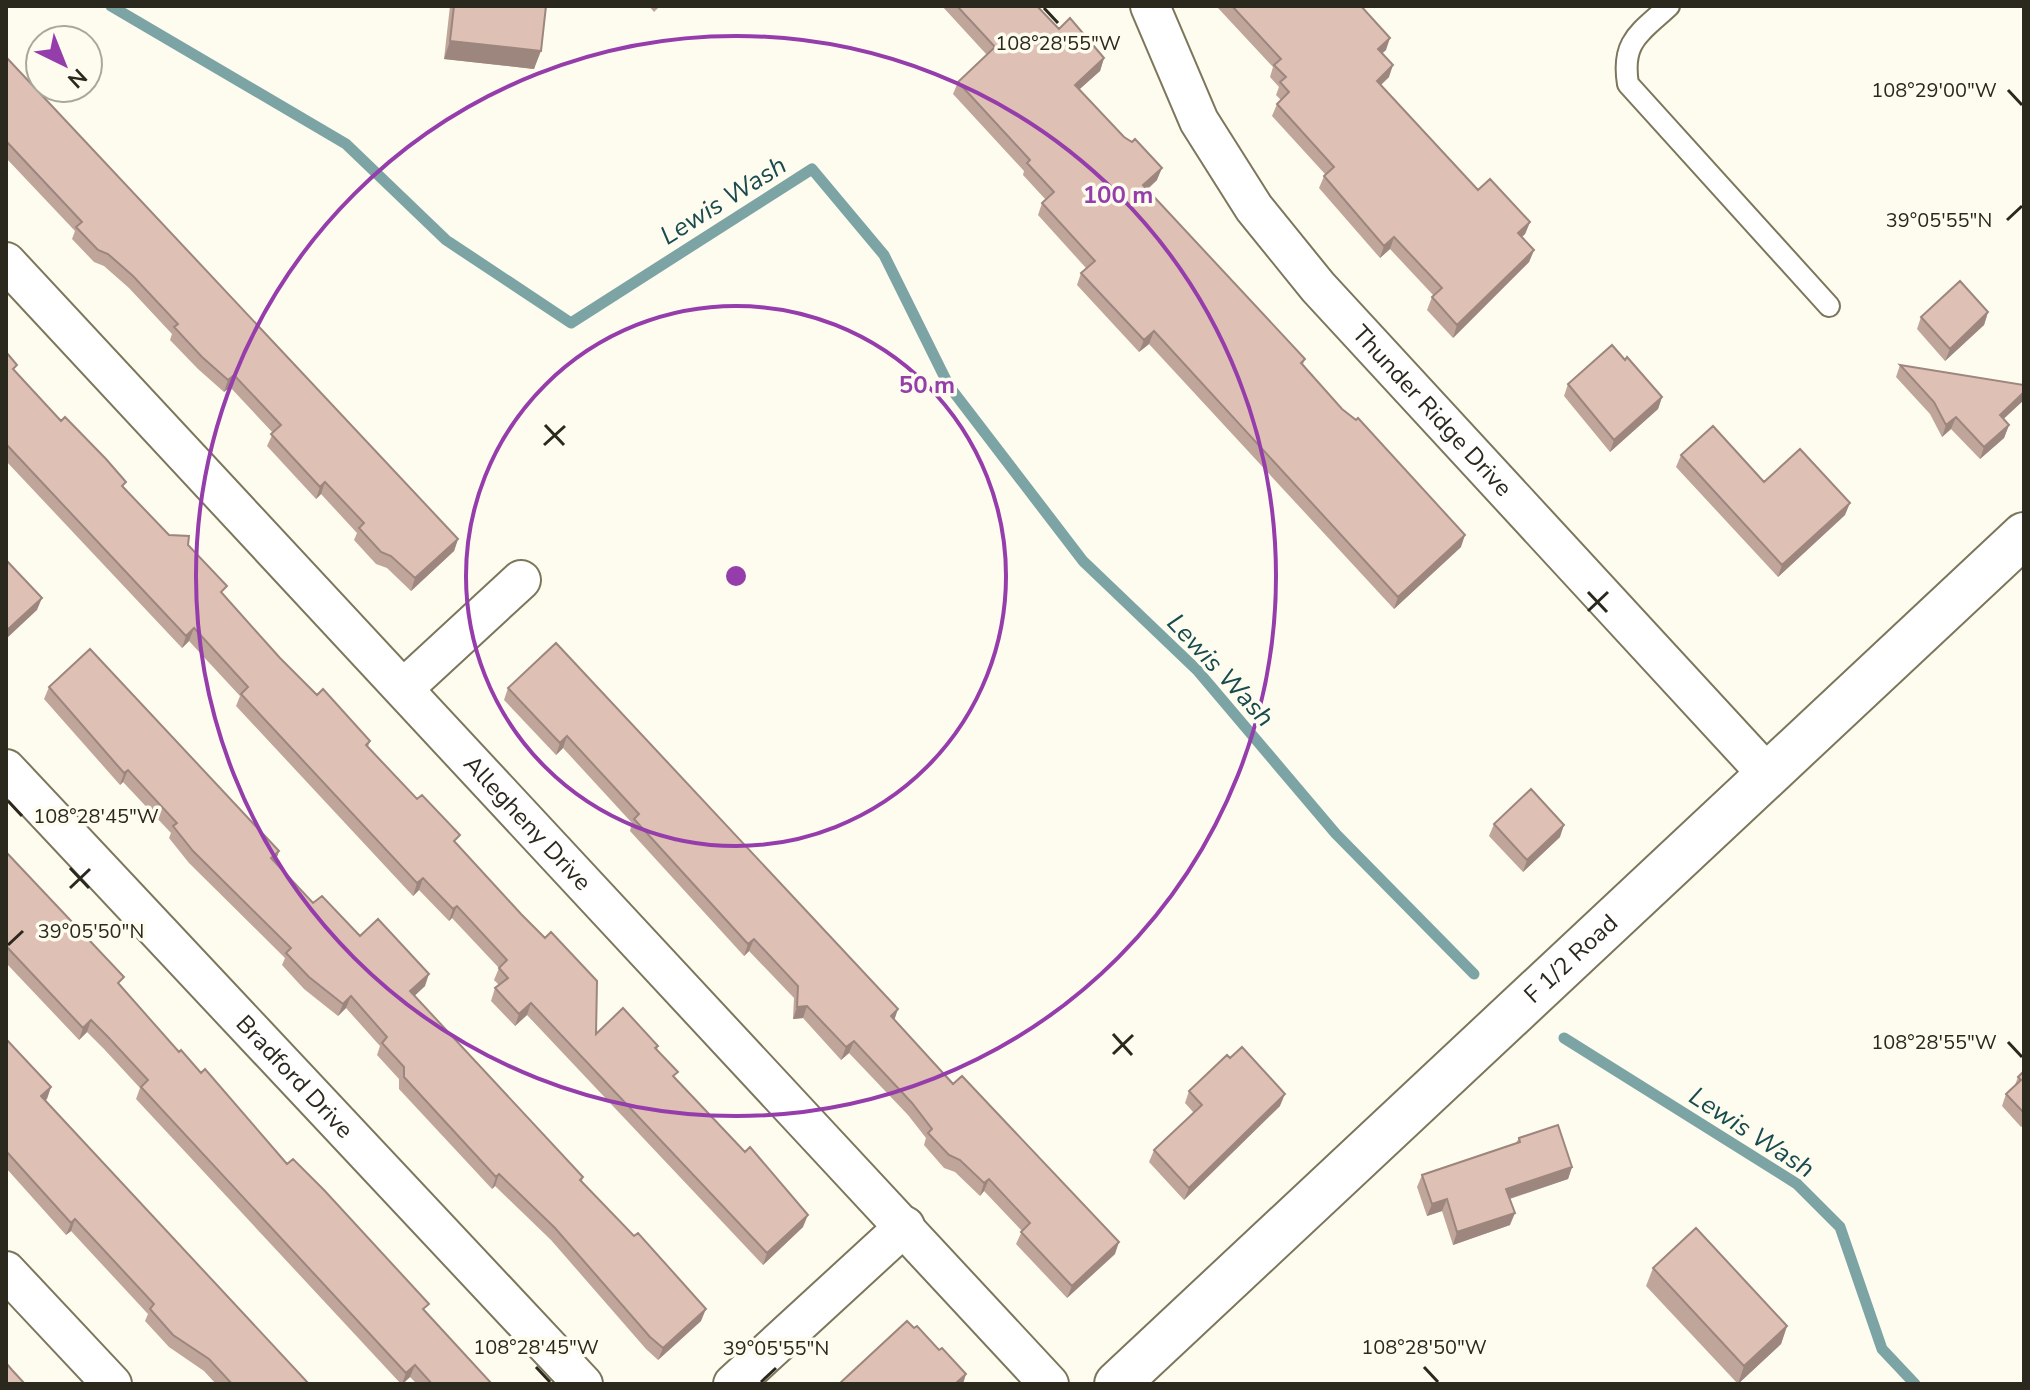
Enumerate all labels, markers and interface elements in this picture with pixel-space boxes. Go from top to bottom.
north arrow [24,24,104,104]
text: 108°28'55"W [995,30,1121,57]
text: N [61,61,93,94]
text: 108°29'00"W [1871,77,1997,104]
water label: Lewis Wash [653,148,793,253]
text: 100 m [1083,179,1153,211]
text: 39°05'55"N [1886,207,1992,234]
street label: Thunder Ridge Drive [1345,318,1519,503]
text: 50 m [899,369,955,401]
centre of rings [722,562,750,590]
water label: Lewis Wash [1159,606,1282,735]
street label: Allegheny Drive [457,748,598,898]
text: 108°28'45"W [33,803,159,830]
street label: F 1/2 Road [1517,907,1625,1010]
text: 39°05'50"N [38,918,144,945]
street label: Bradford Drive [229,1008,360,1145]
text: 108°28'55"W [1871,1029,1997,1056]
water label: Lewis Wash [1682,1079,1821,1186]
text: 108°28'45"W [473,1334,599,1361]
text: 108°28'50"W [1361,1334,1487,1361]
text: 39°05'55"N [723,1335,829,1362]

